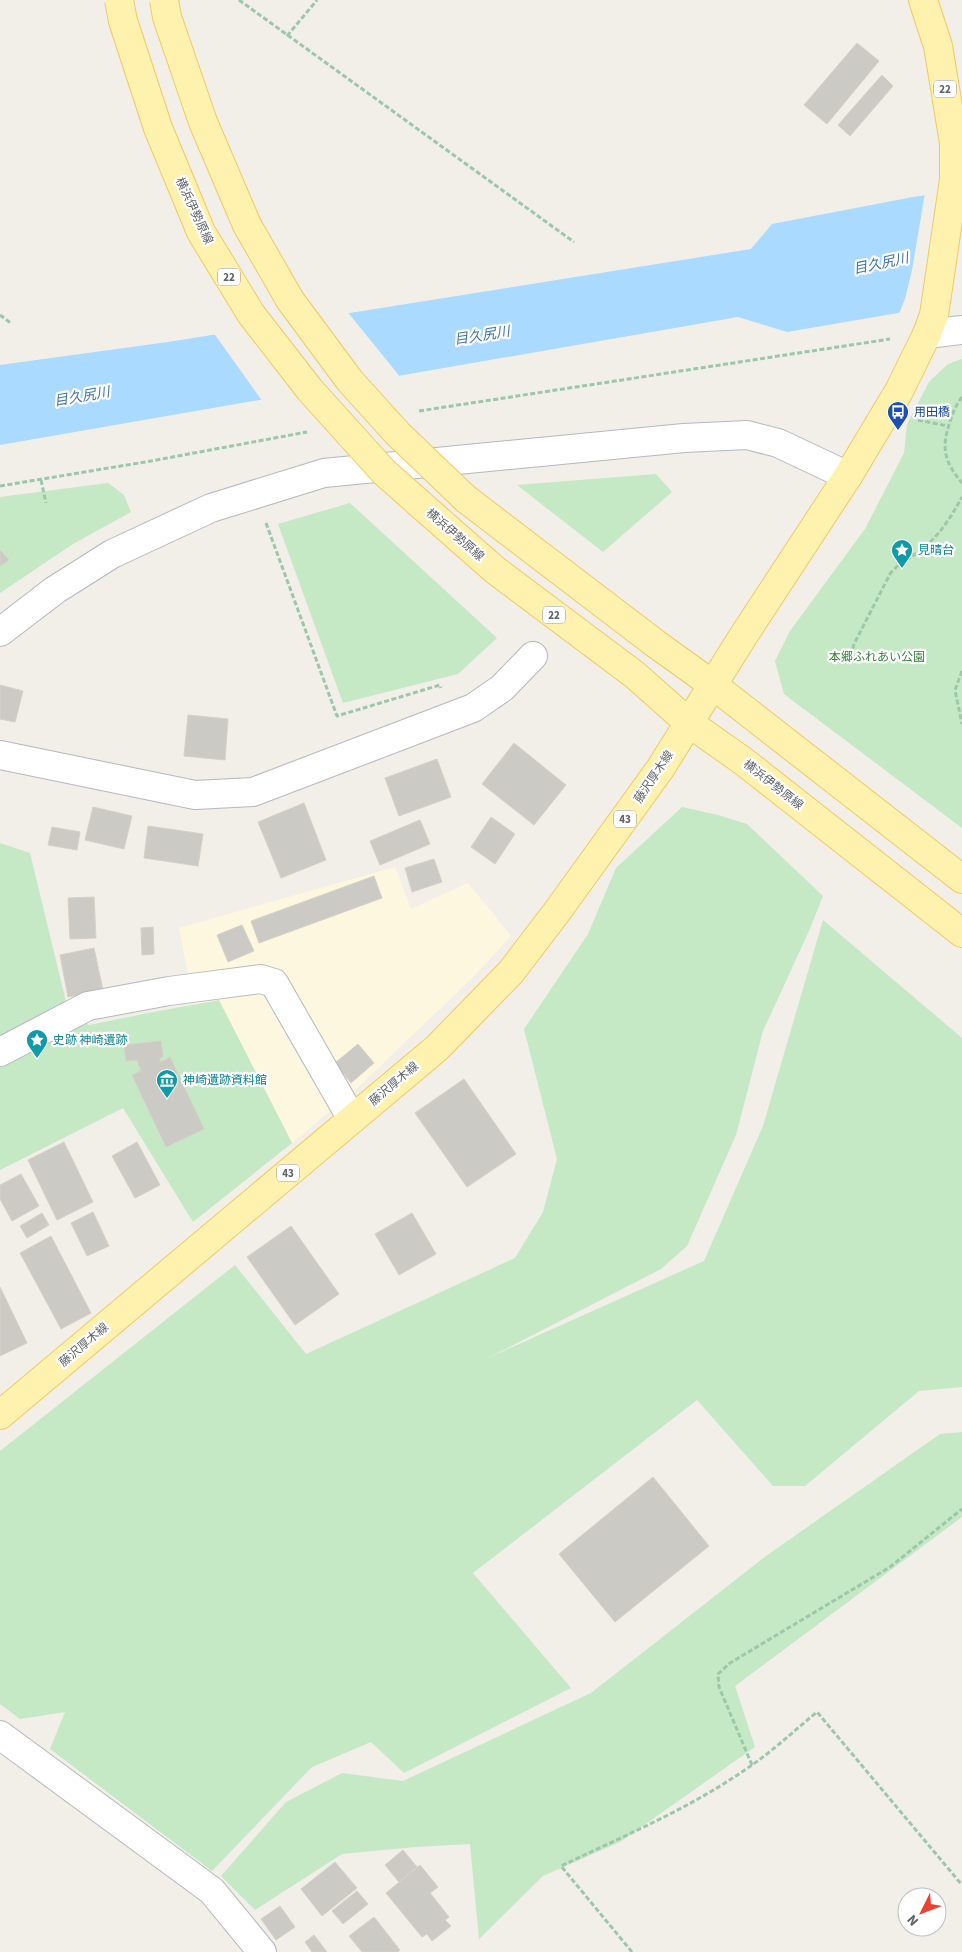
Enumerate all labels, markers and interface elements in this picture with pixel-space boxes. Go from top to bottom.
road number: 22 [934,80,956,98]
street label: 横浜伊勢原線 [171,175,217,247]
water label: 目久尻川 [852,248,912,280]
road number: 22 [218,268,240,286]
water label: 目久尻川 [453,321,513,350]
water label: 目久尻川 [53,382,113,412]
bus stop icon: 用田橋 [886,400,910,431]
place label: 用田橋 [914,404,950,421]
street label: 横浜伊勢原線 [422,505,488,565]
place icon: 見晴台 [890,538,914,569]
place label: 見晴台 [918,542,954,559]
road number: 22 [543,606,565,624]
park label: 本郷ふれあい公園 [829,649,925,666]
street label: 藤沢厚木線 [630,747,678,807]
street label: 横浜伊勢原線 [739,756,807,814]
road number: 43 [614,811,636,828]
place icon: 史跡 神崎遺跡 [25,1028,49,1059]
place label: 史跡 神崎遺跡 [53,1032,127,1049]
street label: 藤沢厚木線 [366,1058,422,1110]
museum icon: 神崎遺跡資料館 [155,1068,179,1099]
place label: 神崎遺跡資料館 [183,1072,267,1089]
road number: 43 [277,1164,299,1182]
street label: 藤沢厚木線 [56,1319,112,1371]
north arrow [897,1887,947,1937]
text: N [903,1910,924,1930]

